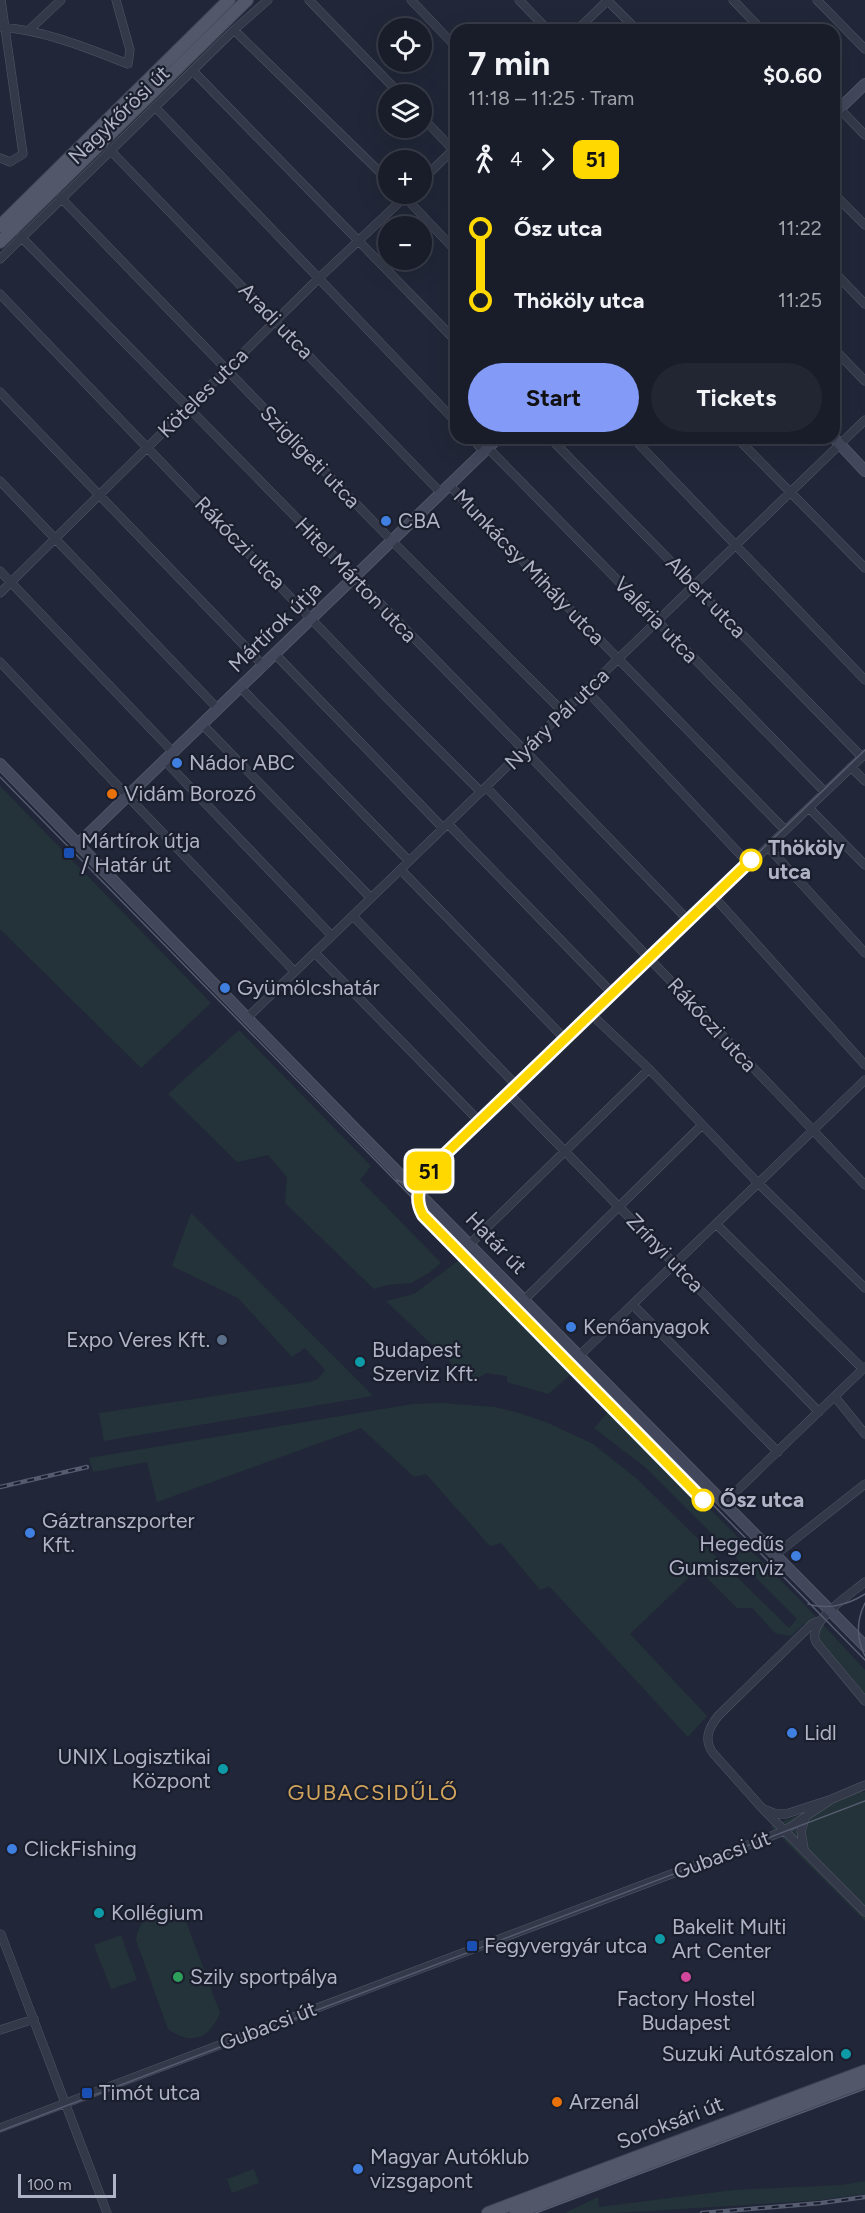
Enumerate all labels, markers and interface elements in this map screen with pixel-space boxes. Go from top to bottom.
map controls [378,18,432,270]
button: locate [378,18,432,72]
text: 7 min [468,44,550,83]
street label: Nagykőrösi út [63,60,175,169]
text: $0.60 [763,62,822,89]
button: layers [378,84,432,138]
text: 11:18 – 11:25 · Tram [468,86,634,110]
icon: walk [468,143,501,176]
icon: forward [531,143,564,176]
text: 4 [510,147,522,171]
text: 51 [585,147,607,172]
button: + [378,150,432,204]
text: Ősz utca [514,215,602,242]
button: − [378,216,432,270]
text: 11:22 [778,216,822,240]
street label: Aradi utca [234,277,319,364]
text: Thököly utca [514,287,644,314]
text: 11:25 [778,288,822,312]
street label: Köteles utca [152,342,253,443]
button: Start [468,363,639,432]
button: Tickets [651,363,822,432]
street label: Szigligeti utca [255,400,366,513]
street label: Munkácsy Mihály utca [449,484,610,650]
street label: Rákóczi utca [190,491,291,594]
place label: CBA [398,508,440,533]
street label: Hitel Márton utca [290,512,422,647]
marker: CBA [379,514,393,528]
street label: Albert utca [661,550,752,643]
street label: Valéria utca [609,571,704,668]
street label: Mártírok útja [223,576,326,677]
street label: Nyáry Pál utca [499,663,614,775]
place label: Nádor ABC [189,750,295,775]
marker: Nádor ABC [170,756,184,770]
place label: Vidám Borozó [124,781,256,806]
marker: Vidám Borozó [105,787,119,801]
place label: Mártírok útja / Határ út [81,828,200,877]
place label: Thököly utca [768,835,846,884]
marker: Mártírok útja / Határ út [62,846,76,860]
marker: Thököly utca [740,849,762,871]
street label: Rákóczi utca [663,972,762,1077]
place label: Gyümölcshatár [237,975,380,1000]
marker: Gyümölcshatár [218,981,232,995]
line badge: 51 [402,1152,456,1190]
text: 51 [418,1159,440,1184]
street label: Határ út [461,1206,532,1279]
street label: Zrínyi utca [622,1208,709,1297]
place label: Kenőanyagok [583,1314,710,1339]
marker: Kenőanyagok [564,1320,578,1334]
place label: Expo Veres Kft. [66,1327,210,1352]
marker: Expo Veres Kft. [215,1333,229,1347]
place label: Budapest Szerviz Kft. [372,1337,478,1386]
marker: Budapest Szerviz Kft. [353,1355,367,1369]
place label: Ősz utca [720,1487,804,1512]
marker: Ősz utca [692,1489,714,1511]
place label: Gáztranszporter Kft. [42,1508,195,1557]
marker: Gáztranszporter Kft. [23,1526,37,1540]
place label: Hegedűs Gumiszerviz [669,1531,784,1580]
marker: Hegedűs Gumiszerviz [789,1549,803,1563]
place label: Lidl [804,1720,837,1745]
marker: Lidl [785,1726,799,1740]
place label: UNIX Logisztikai Központ [57,1744,211,1793]
marker: UNIX Logisztikai Központ [216,1762,230,1776]
district label: GUBACSIDŰLŐ [287,1779,459,1806]
street label: Gubacsi út [670,1825,774,1884]
place label: ClickFishing [24,1836,137,1861]
marker: ClickFishing [5,1842,19,1856]
place label: Kollégium [111,1900,203,1925]
marker: Kollégium [92,1906,106,1920]
place label: Bakelit Multi Art Center [672,1914,787,1963]
marker: Bakelit Multi Art Center [653,1932,667,1946]
place label: Fegyvergyár utca [484,1933,647,1958]
marker: Fegyvergyár utca [465,1939,479,1953]
place label: Szily sportpálya [190,1964,338,1989]
marker: Szily sportpálya [171,1970,185,1984]
marker: Factory Hostel Budapest [679,1970,693,1984]
place label: Factory Hostel Budapest [617,1986,755,2035]
street label: Gubacsi út [216,1996,320,2055]
place label: Suzuki Autószalon [662,2041,834,2066]
marker: Suzuki Autószalon [839,2047,853,2061]
place label: Timót utca [99,2080,200,2105]
marker: Timót utca [80,2086,94,2100]
place label: Arzenál [569,2089,639,2114]
street label: Soroksári út [613,2091,727,2154]
marker: Arzenál [550,2095,564,2109]
place label: Magyar Autóklub vizsgapont [370,2144,529,2193]
marker: Magyar Autóklub vizsgapont [351,2162,365,2176]
scale bar [18,2171,116,2198]
text: 100 m [27,2175,72,2194]

